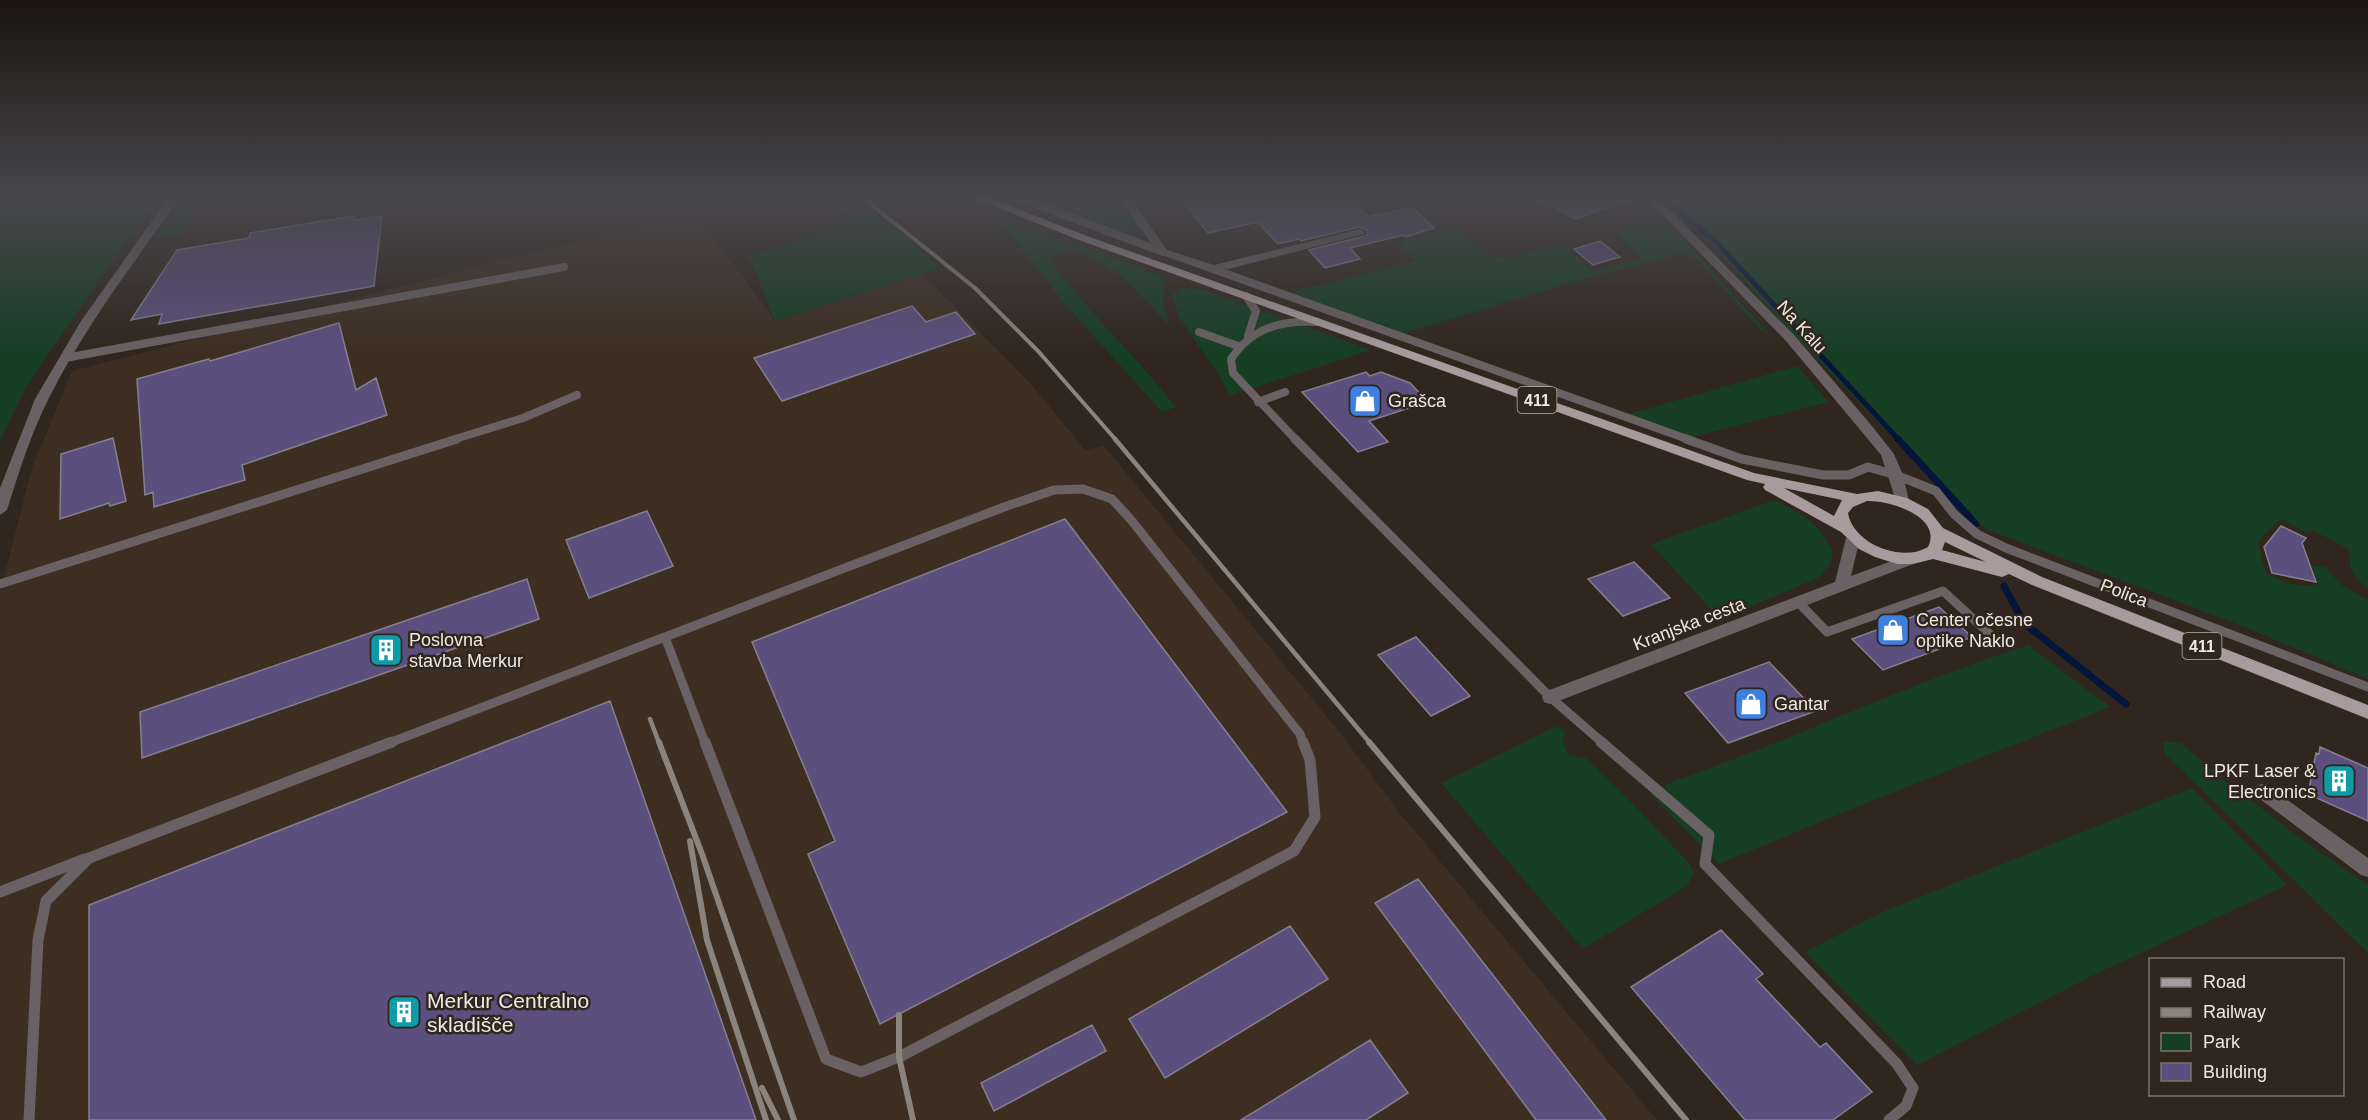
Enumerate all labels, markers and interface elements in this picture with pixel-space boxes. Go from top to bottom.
street label: Na Kalu [1773,297,1831,357]
shop icon: Grašca [1347,383,1383,419]
road number: 411 [1518,387,1556,413]
place label: Grašca [1388,391,1447,411]
street label: Polica [2098,575,2151,611]
street label: Kranjska cesta [1630,593,1749,654]
place label: Center očesne optike Naklo [1916,610,2033,651]
shop icon: Center očesne optike Naklo [1875,612,1911,648]
place label: Poslovna stavba Merkur [409,630,523,671]
building icon: Poslovna stavba Merkur [368,632,404,668]
road number: 411 [2182,633,2222,659]
shop icon: Gantar [1733,686,1769,722]
place label: Gantar [1774,694,1829,714]
place label: LPKF Laser & Electronics [2204,761,2316,802]
building icon: LPKF Laser & Electronics [2321,763,2357,799]
legend [2149,958,2344,1096]
text: Road [2203,972,2246,992]
place label: Merkur Centralno skladišče [427,989,589,1036]
building icon: Merkur Centralno skladišče [386,994,422,1030]
text: Railway [2203,1002,2266,1022]
text: Park [2203,1032,2241,1052]
text: Building [2203,1062,2267,1082]

